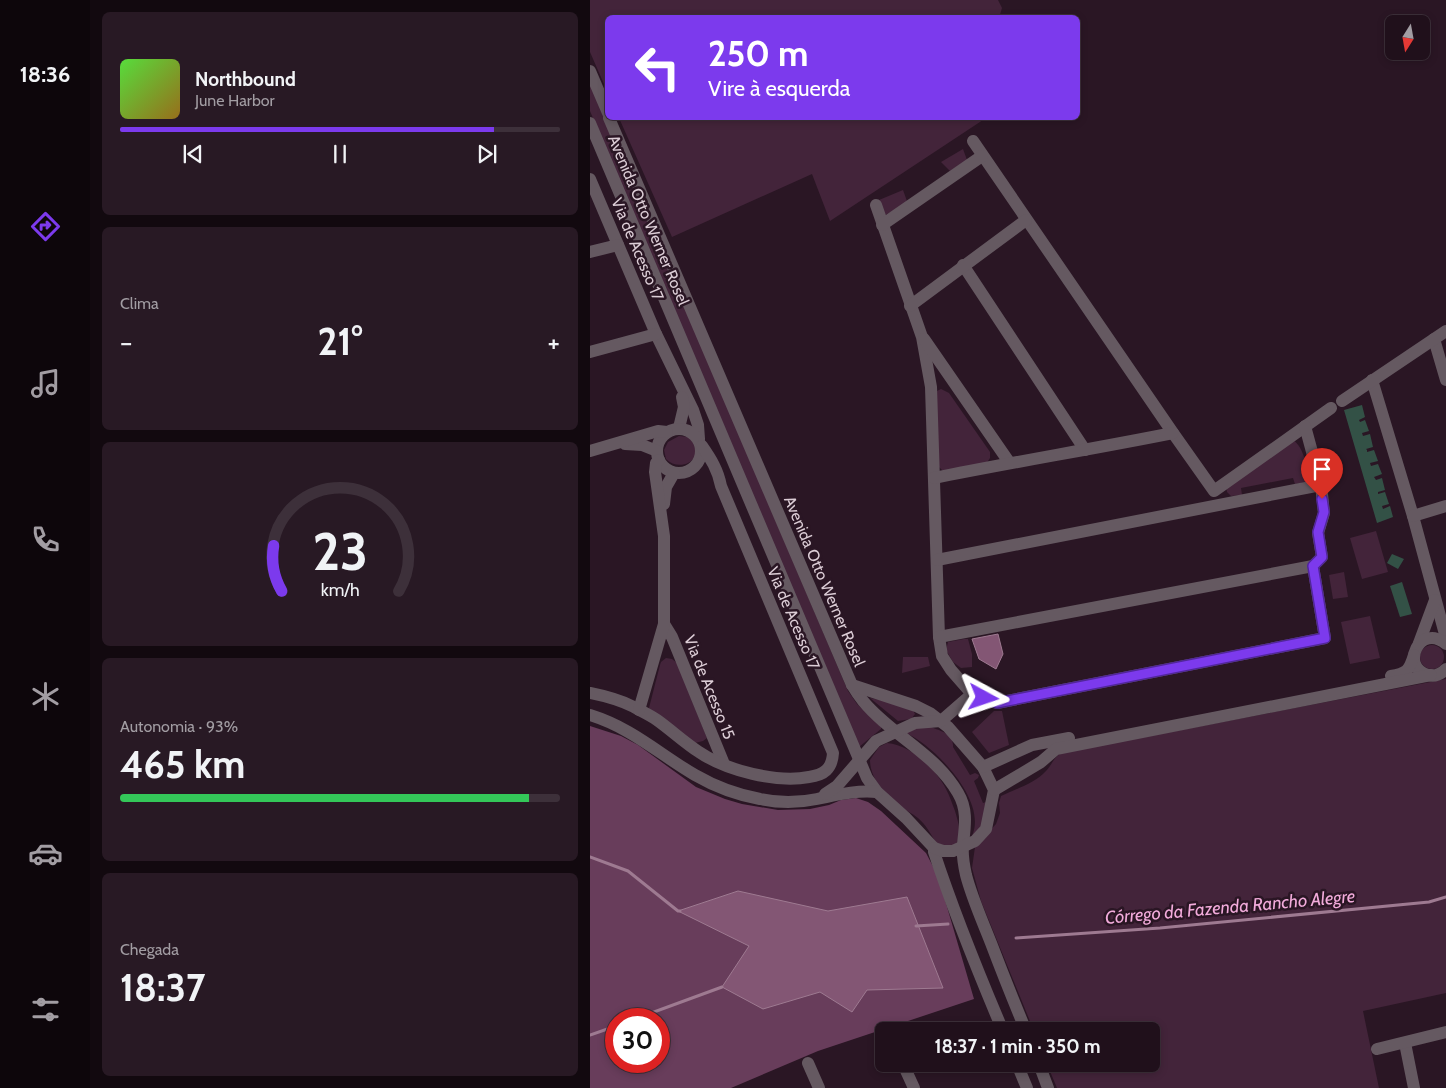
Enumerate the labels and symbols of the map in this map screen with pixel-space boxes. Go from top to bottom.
north arrow [1385,15,1430,60]
street label: Avenida Otto Werner Rosel [604,132,693,309]
street label: Via de Acesso 17 [607,195,668,303]
pin [1301,448,1343,499]
street label: Avenida Otto Werner Rosel [780,493,869,670]
street label: Via de Acesso 17 [763,564,824,672]
street label: Via de Acesso 15 [680,632,739,742]
position arrow [957,671,1009,723]
water label: Córrego da Fazenda Rancho Alegre [1104,885,1356,929]
speed limit sign: 30 [605,1008,670,1073]

